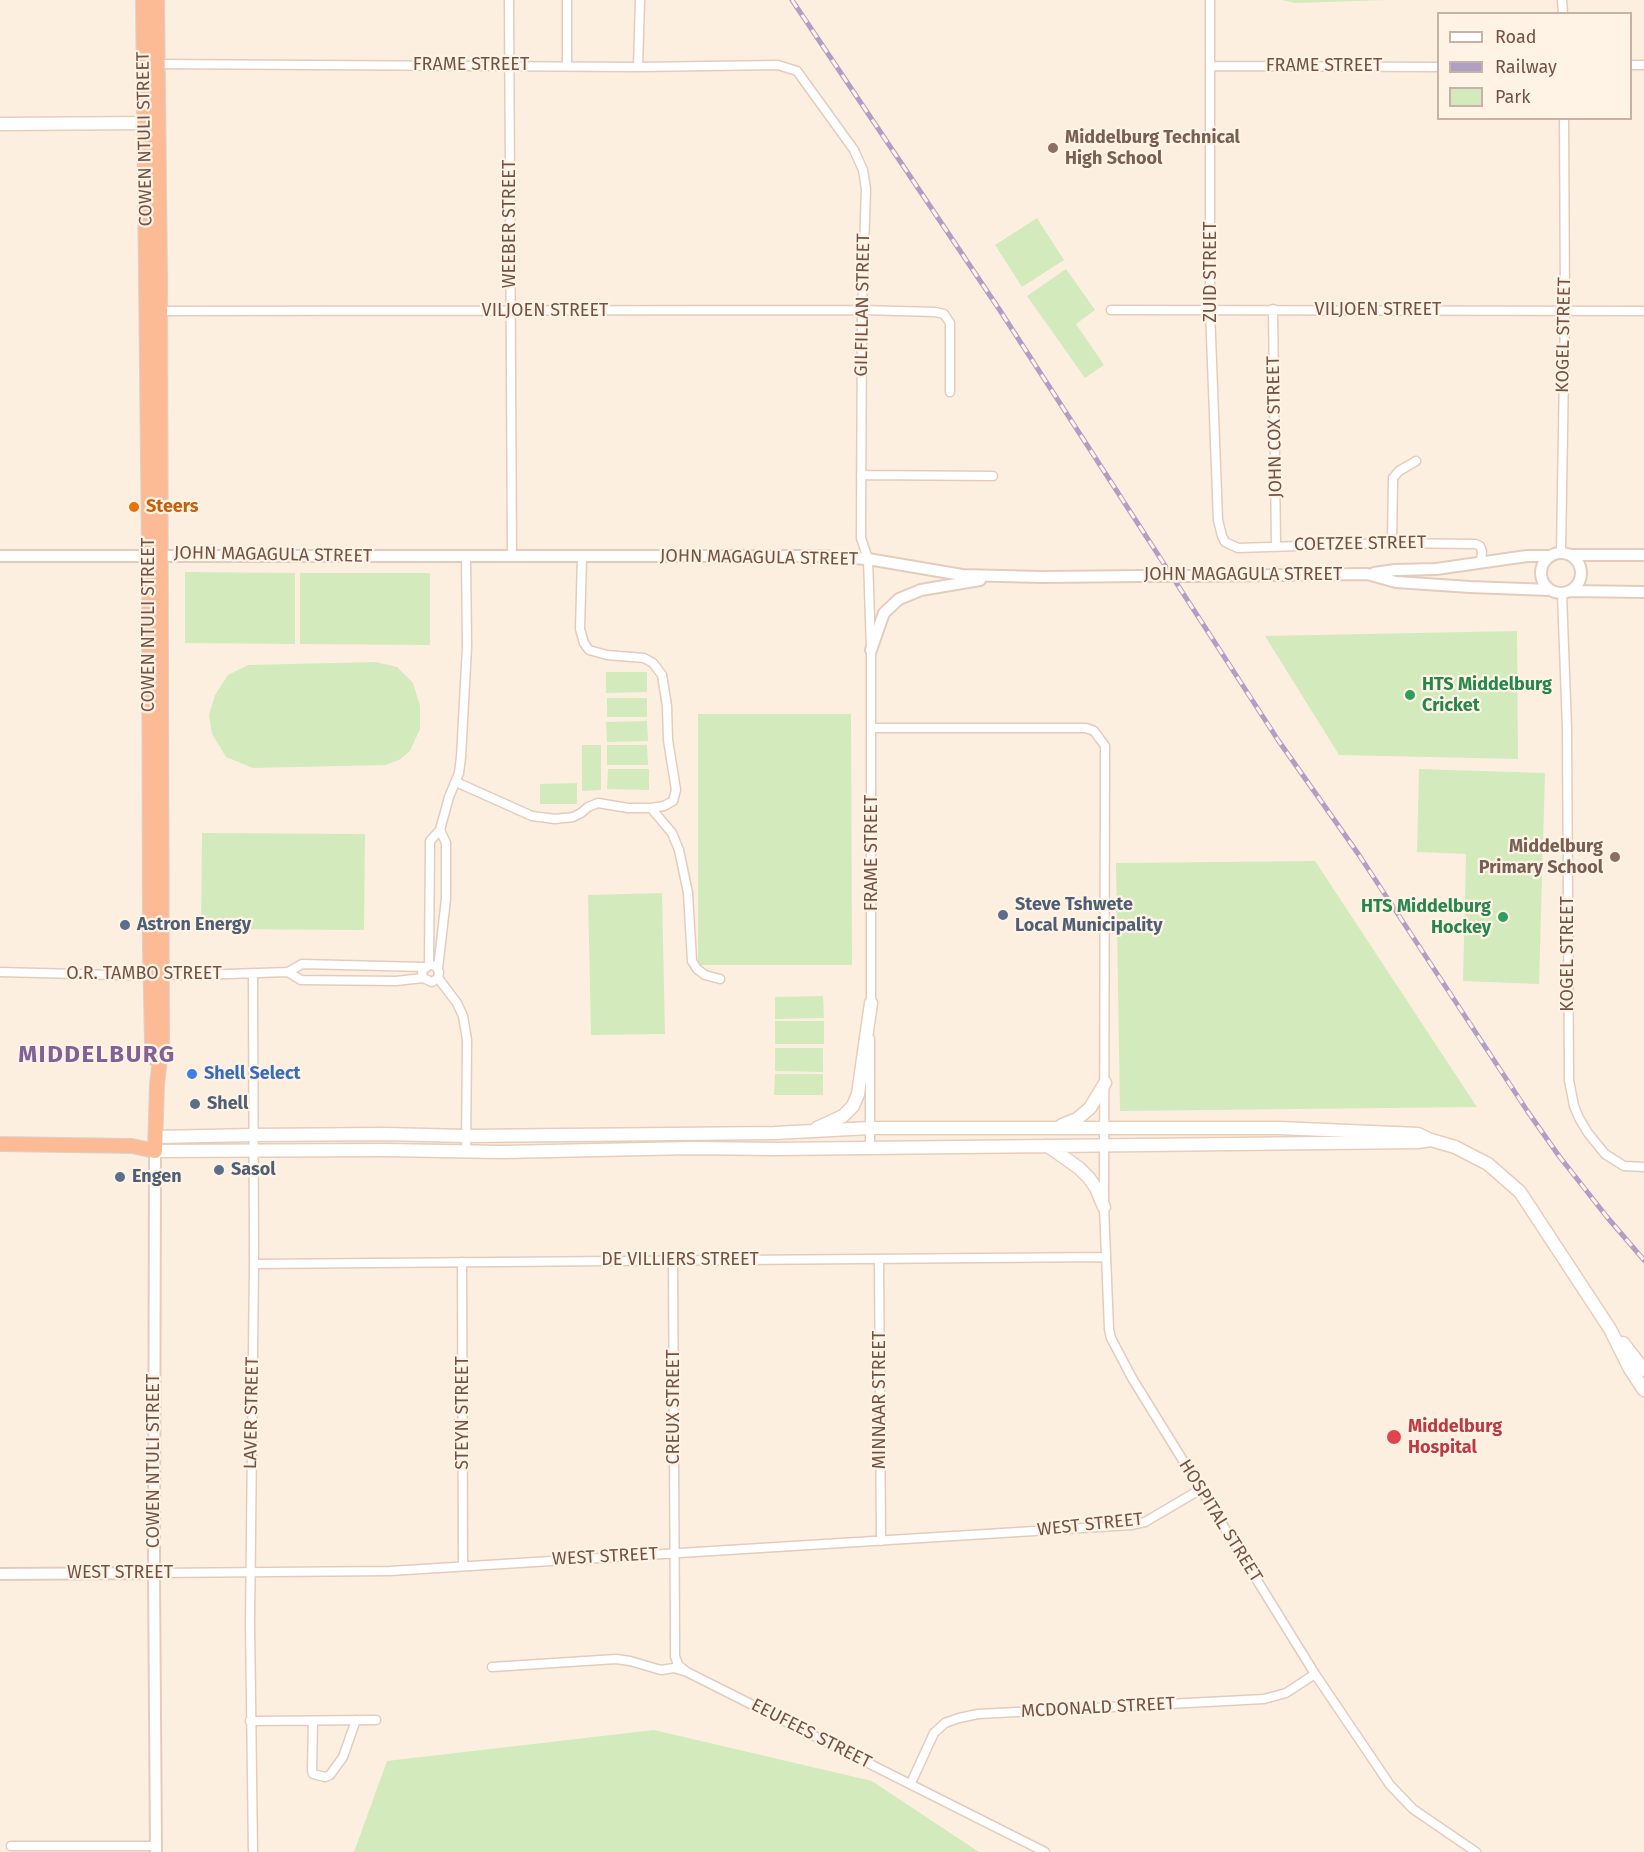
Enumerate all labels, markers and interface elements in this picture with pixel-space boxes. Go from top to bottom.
legend [1437,12,1632,120]
text: Road [1495,26,1537,48]
street label: COWEN NTULI STREET [133,52,157,226]
street label: FRAME STREET [413,54,529,76]
street label: FRAME STREET [1266,55,1382,77]
text: Railway [1495,56,1557,78]
text: Park [1495,86,1530,108]
place label: Middelburg Technical High School [1065,127,1240,170]
marker: Middelburg Technical High School [1046,141,1060,155]
street label: WEEBER STREET [499,160,521,288]
street label: ZUID STREET [1200,222,1222,322]
street label: GILFILLAN STREET [851,233,875,377]
street label: KOGEL STREET [1552,277,1576,393]
street label: VILJOEN STREET [1315,299,1441,321]
street label: VILJOEN STREET [482,300,608,322]
street label: JOHN COX STREET [1263,356,1287,498]
place label: Steers [146,496,198,518]
marker: Steers [127,500,141,514]
street label: COETZEE STREET [1294,532,1426,556]
street label: COWEN NTULI STREET [138,538,160,712]
street label: JOHN MAGAGULA STREET [174,542,372,568]
street label: JOHN MAGAGULA STREET [660,545,858,571]
street label: JOHN MAGAGULA STREET [1144,564,1342,586]
place label: HTS Middelburg Cricket [1422,674,1552,716]
marker: HTS Middelburg Cricket [1403,688,1417,702]
street label: FRAME STREET [861,795,883,911]
place label: Middelburg Primary School [1479,836,1603,878]
marker: Middelburg Primary School [1608,850,1622,864]
place label: Steve Tshwete Local Municipality [1015,894,1162,936]
place label: HTS Middelburg Hockey [1361,896,1491,938]
street label: KOGEL STREET [1557,896,1579,1012]
marker: Steve Tshwete Local Municipality [996,908,1010,922]
marker: HTS Middelburg Hockey [1496,910,1510,924]
place label: Astron Energy [137,914,251,936]
marker: Astron Energy [118,918,132,932]
street label: O.R. TAMBO STREET [66,963,222,985]
district label: MIDDELBURG [18,1041,176,1069]
place label: Shell Select [204,1063,301,1085]
marker: Shell Select [185,1067,199,1081]
place label: Shell [207,1093,248,1115]
marker: Shell [188,1097,202,1111]
place label: Sasol [231,1159,276,1181]
marker: Sasol [212,1163,226,1177]
place label: Engen [132,1166,182,1188]
marker: Engen [113,1170,127,1184]
street label: DE VILLIERS STREET [601,1249,759,1271]
street label: MINNAAR STREET [869,1331,891,1469]
street label: CREUX STREET [663,1349,685,1465]
street label: STEYN STREET [452,1356,474,1470]
street label: LAVER STREET [240,1357,264,1469]
street label: COWEN NTULI STREET [143,1374,165,1548]
place label: Middelburg Hospital [1408,1416,1502,1458]
marker: Middelburg Hospital [1385,1428,1403,1446]
street label: HOSPITAL STREET [1174,1456,1266,1586]
street label: WEST STREET [1036,1509,1144,1541]
street label: WEST STREET [552,1543,658,1571]
street label: WEST STREET [67,1562,173,1584]
street label: MCDONALD STREET [1021,1693,1175,1723]
street label: EEUFEES STREET [747,1694,875,1774]

